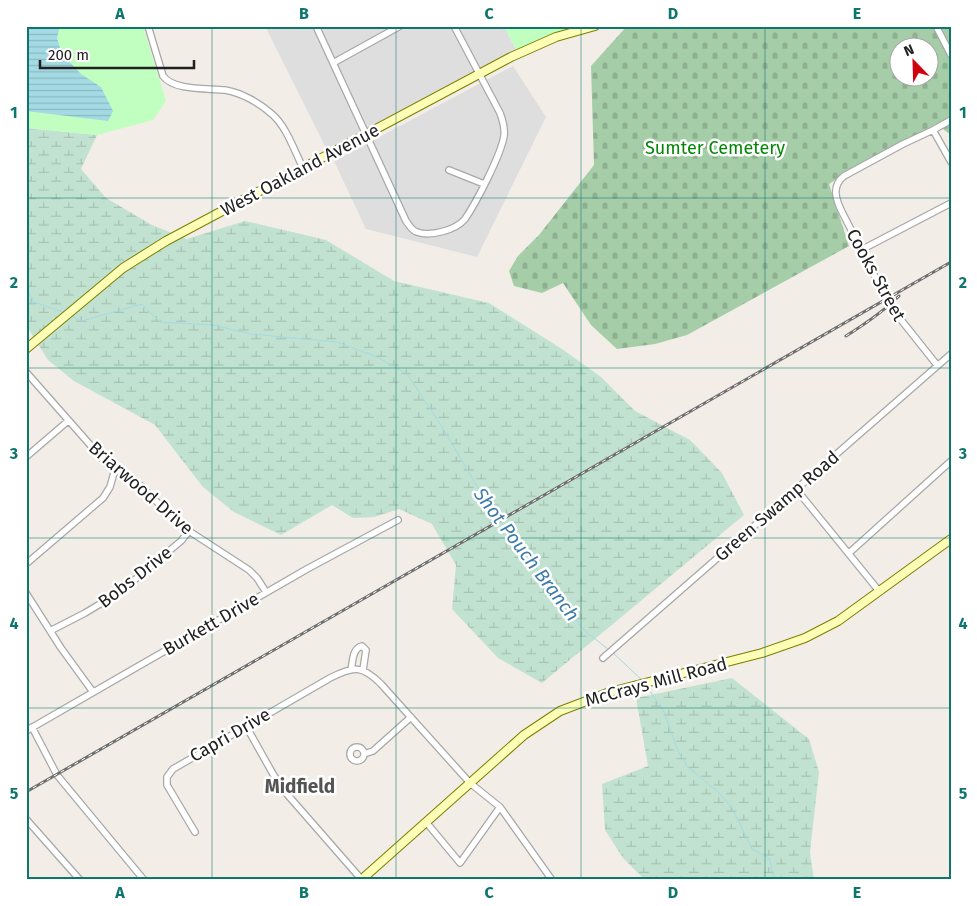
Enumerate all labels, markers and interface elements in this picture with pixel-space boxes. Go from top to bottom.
text: A [114,4,125,23]
text: B [299,4,309,23]
text: C [484,4,494,23]
text: D [668,4,678,23]
text: E [853,4,861,23]
scale bar [40,38,194,70]
north arrow [890,38,940,88]
text: N [902,41,917,60]
text: 200 m [48,46,89,64]
text: 1 [10,103,18,122]
text: 1 [959,103,967,122]
street label: West Oakland Avenue [217,119,383,221]
park label: Sumter Cemetery [645,137,785,159]
street label: Cooks Street [842,225,911,325]
text: 2 [10,273,18,292]
text: 2 [959,273,967,292]
street label: Briarwood Drive [84,437,198,539]
text: 3 [9,444,18,463]
text: 3 [958,444,967,463]
street label: Green Swamp Road [710,446,844,566]
water label: Shot Pouch Branch [468,482,584,626]
street label: Bobs Drive [94,541,176,613]
street label: Burkett Drive [159,588,263,660]
text: 4 [9,614,19,633]
text: 4 [958,614,968,633]
street label: McCrays Mill Road [583,652,729,712]
street label: Capri Drive [186,703,274,767]
district label: Midfield [265,775,335,798]
text: 5 [10,784,19,803]
text: 5 [959,784,968,803]
text: A [114,883,125,902]
text: B [299,883,309,902]
text: C [484,883,494,902]
text: D [668,883,678,902]
text: E [853,883,861,902]

